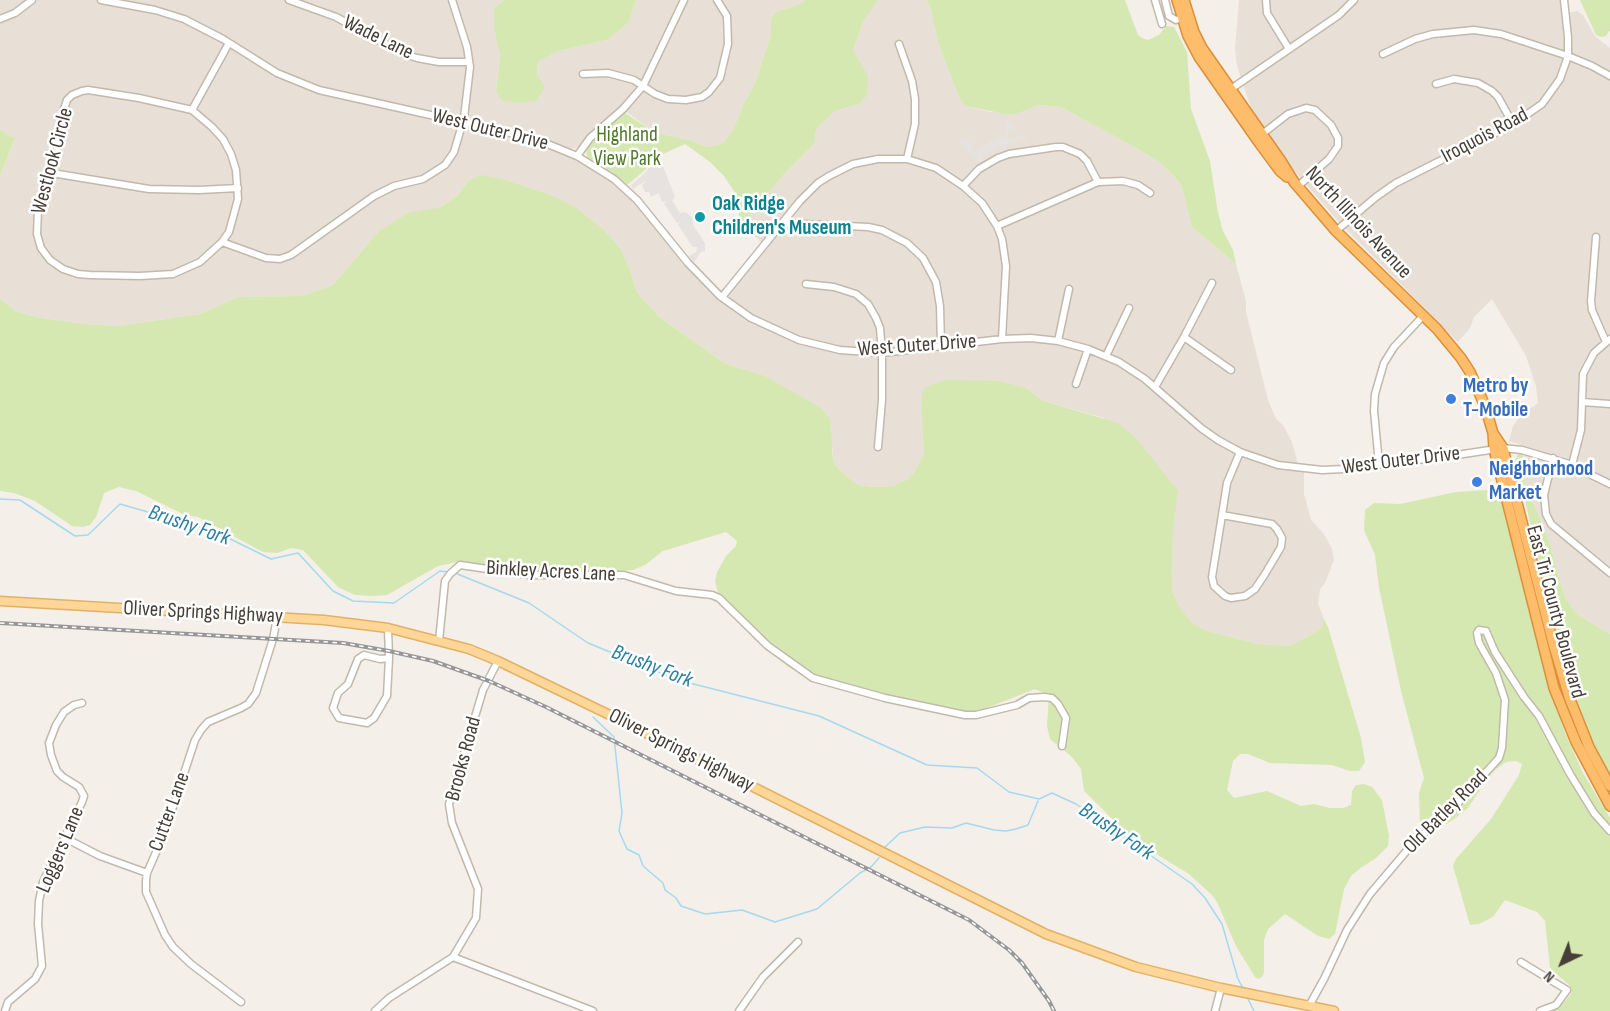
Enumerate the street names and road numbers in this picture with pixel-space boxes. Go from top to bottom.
street label: Wade Lane [339,10,417,66]
street label: West Outer Drive [429,103,551,157]
street label: Iroquois Road [1437,103,1533,169]
street label: Westlook Circle [27,105,79,217]
street label: North Illinois Avenue [1299,162,1417,284]
street label: West Outer Drive [857,329,977,363]
street label: West Outer Drive [1340,441,1462,481]
street label: East Tri County Boulevard [1520,523,1590,701]
street label: Binkley Acres Lane [486,556,616,588]
street label: Oliver Springs Highway [123,596,283,630]
street label: Oliver Springs Highway [604,704,758,798]
street label: Brooks Road [441,714,487,804]
street label: Old Batley Road [1399,765,1493,859]
street label: Cutter Lane [144,769,196,855]
street label: Loggers Lane [32,803,90,897]

